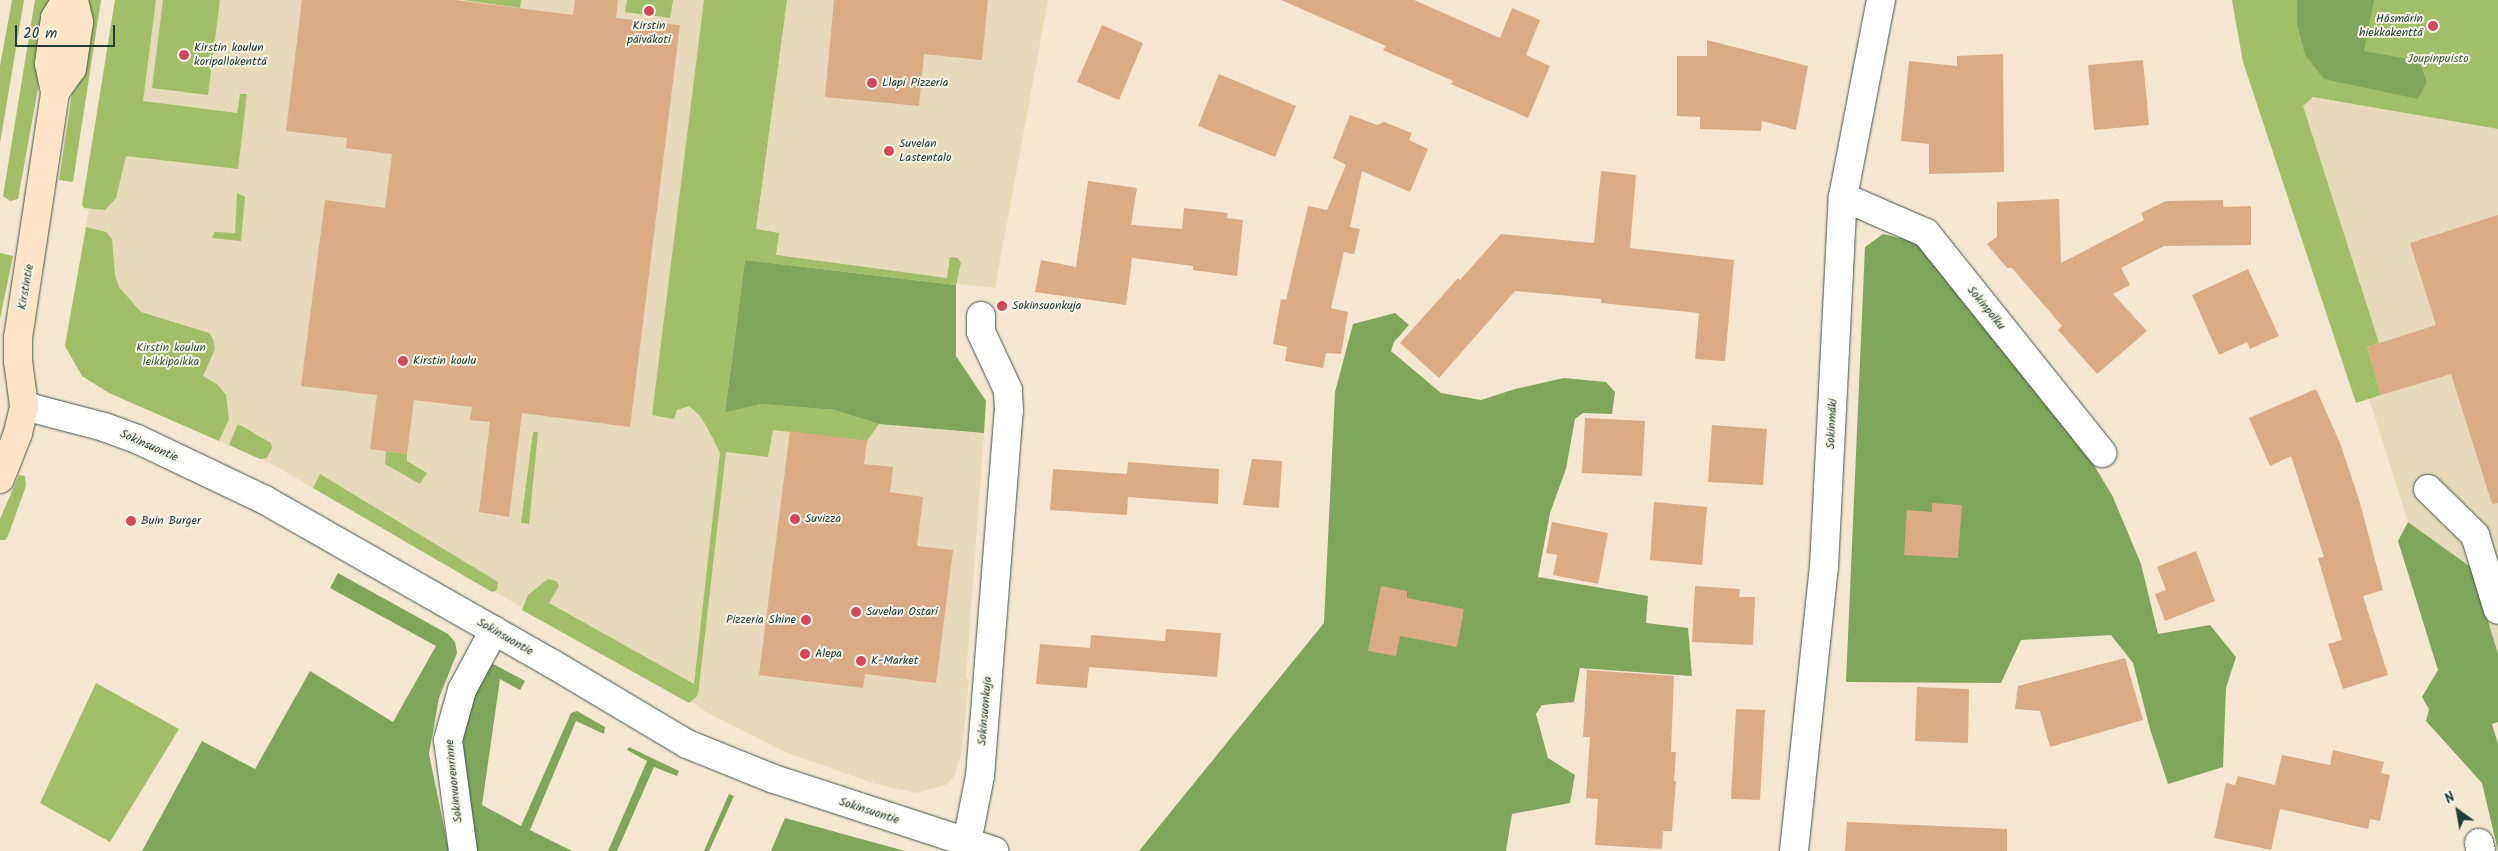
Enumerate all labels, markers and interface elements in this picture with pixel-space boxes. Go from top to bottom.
marker: Kirstin päiväkoti [643,5,655,17]
place label: Hösmärin hiekkakenttä [2359,12,2423,40]
scale bar [18,15,118,47]
place label: Kirstin päiväkoti [627,19,671,47]
marker: Hösmärin hiekkakenttä [2427,20,2439,32]
text: 20 m [23,22,57,46]
place label: Kirstin koulun koripallokenttä [194,41,267,69]
marker: Kirstin koulun koripallokenttä [178,49,190,61]
park label: Joupinpuisto [2407,52,2469,66]
place label: Llapi Pizzeria [882,76,948,90]
marker: Llapi Pizzeria [866,77,878,89]
place label: Suvelan Lastentalo [899,137,951,165]
marker: Suvelan Lastentalo [883,145,895,157]
street label: Kirstintie [15,263,37,311]
street label: Sokinpolku [1964,283,2008,333]
place label: Sokinsuonkuja [1012,299,1081,313]
marker: Sokinsuonkuja [996,300,1008,312]
park label: Kirstin koulun leikkipaikka [136,341,206,369]
place label: Kirstin koulu [413,354,476,368]
marker: Kirstin koulu [397,355,409,367]
street label: Sokinmäki [1823,398,1841,450]
street label: Sokinsuontie [118,427,180,465]
place label: Suvizza [805,512,841,526]
marker: Suvizza [789,513,801,525]
place label: Buin Burger [141,514,201,528]
marker: Buin Burger [125,515,137,527]
place label: Suvelan Ostari [866,605,938,619]
marker: Suvelan Ostari [850,606,862,618]
place label: Pizzeria Shine [726,613,796,627]
marker: Pizzeria Shine [800,614,812,626]
street label: Sokinsuontie [474,615,536,659]
place label: Alepa [815,647,842,661]
marker: Alepa [799,648,811,660]
place label: K-Market [871,654,918,668]
marker: K-Market [855,655,867,667]
street label: Sokinsuonkuja [975,676,995,746]
street label: Sokinvuorenrinne [442,739,466,823]
north arrow [2433,786,2483,836]
text: N [2440,787,2460,810]
street label: Sokinsuontie [837,795,901,827]

